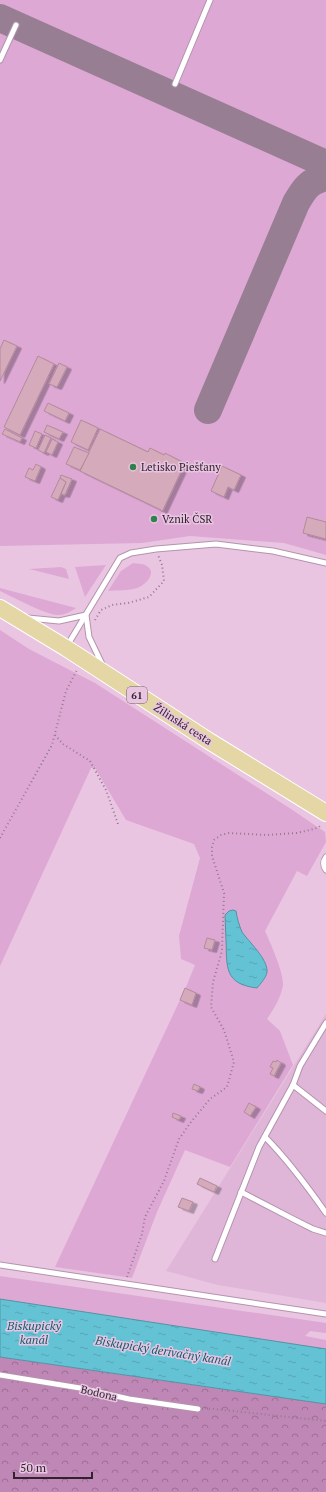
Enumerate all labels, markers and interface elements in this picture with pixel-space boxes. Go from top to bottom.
place label: Letisko Piešťany [141,460,221,474]
marker: Letisko Piešťany [128,462,138,472]
place label: Vznik ČSR [162,512,212,526]
marker: Vznik ČSR [149,514,159,524]
road number: 61 [127,687,147,703]
street label: Žilinská cesta [151,700,215,748]
water label: Biskupický kanál [6,1318,62,1347]
water label: Biskupický derivačný kanál [93,1332,233,1369]
street label: Bodona [79,1382,119,1404]
scale bar [14,1454,92,1480]
text: 50 m [20,1460,47,1475]

